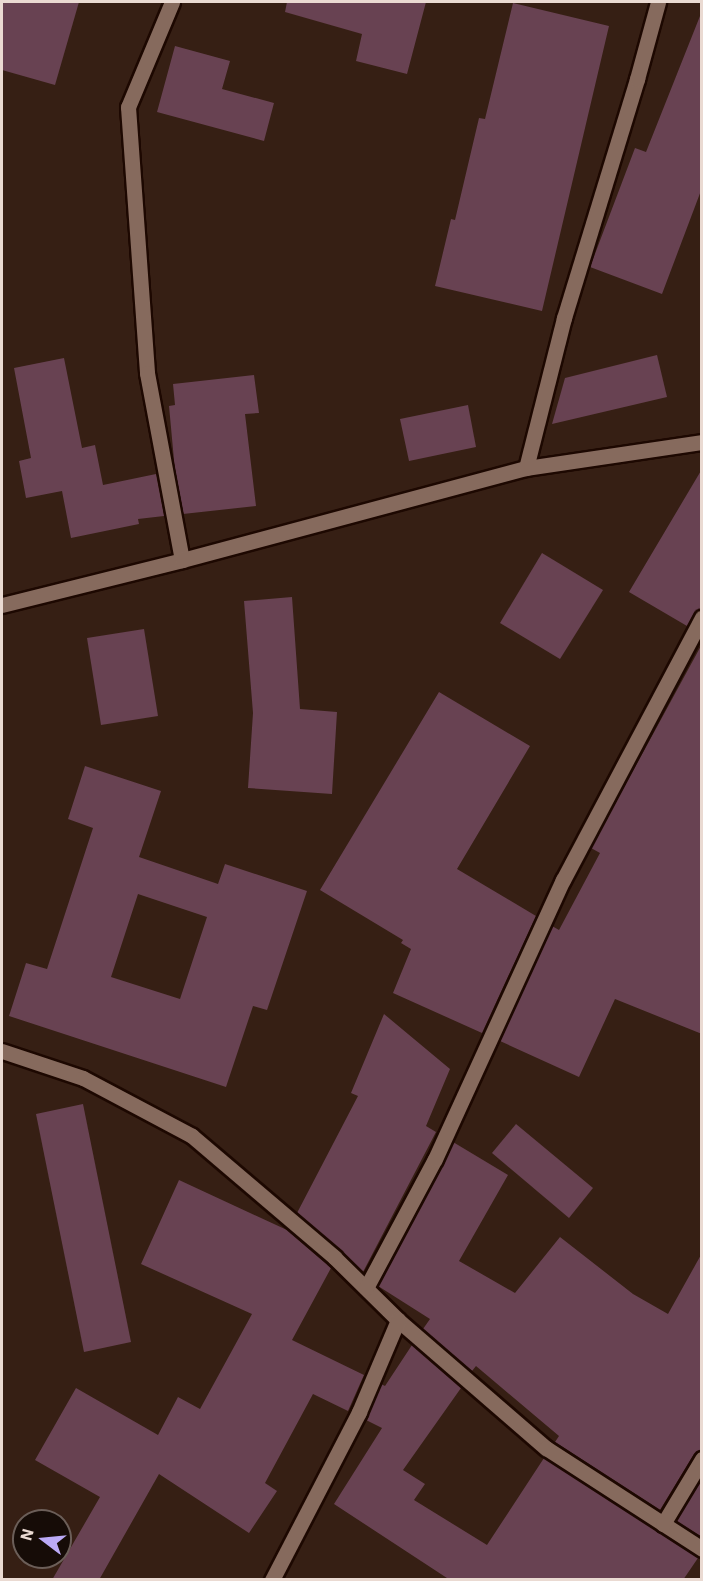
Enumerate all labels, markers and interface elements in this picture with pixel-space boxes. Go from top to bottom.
north arrow [12,1509,72,1569]
text: N [15,1526,38,1543]

